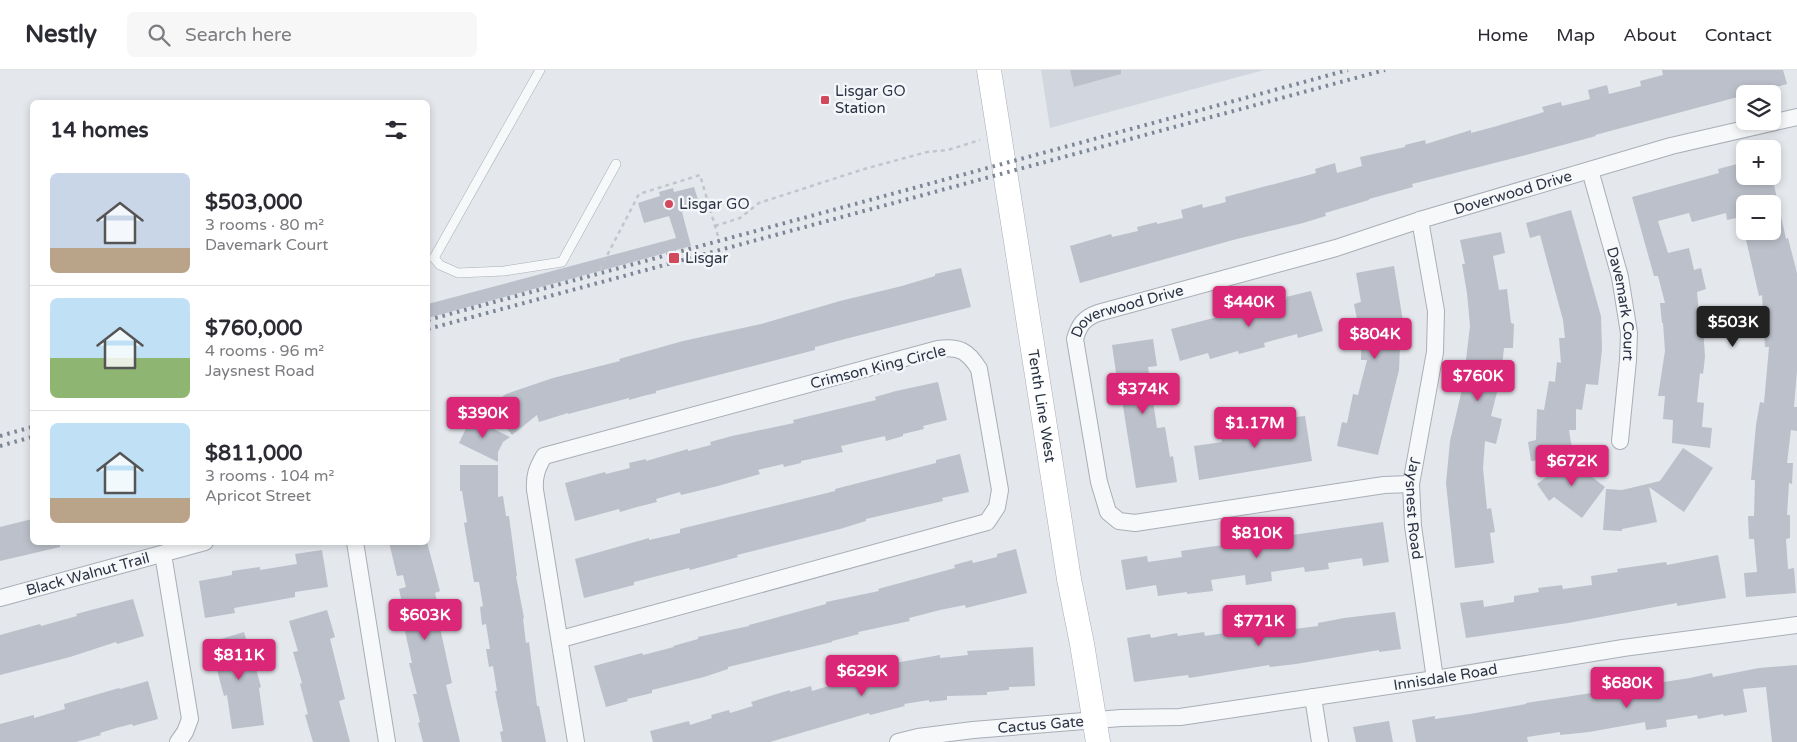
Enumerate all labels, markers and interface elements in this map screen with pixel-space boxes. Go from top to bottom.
search box [127,12,477,57]
text: Nestly [25,20,97,49]
icon: search [145,21,173,49]
text: Search here [185,24,292,46]
text: Home [1477,24,1528,46]
text: Map [1556,24,1595,46]
text: About [1623,24,1677,46]
text: Contact [1705,24,1772,46]
place label: Lisgar GO Station [835,82,906,117]
map controls [1736,85,1781,240]
button: layers [1736,85,1781,130]
marker: Lisgar GO Station [819,94,831,106]
icon: filters [382,116,410,144]
text: 14 homes [50,118,149,143]
button: + [1736,140,1781,185]
street label: Doverwood Drive [1451,167,1574,219]
text: $503,000 [205,190,303,215]
icon: home [90,193,150,253]
place label: Lisgar GO [679,195,750,213]
button: − [1736,195,1781,240]
marker: Lisgar GO [663,198,675,210]
text: 3 rooms · 80 m² [205,215,324,235]
text: Davemark Court [205,235,328,255]
street label: Davemark Court [1603,245,1638,362]
place label: Lisgar [685,249,728,267]
marker: Lisgar [667,251,681,265]
street label: Doverwood Drive [1067,281,1186,340]
pin: $440K [1214,286,1284,328]
text: $440K [1224,292,1274,312]
pin: $503K [1698,306,1768,348]
text: $503K [1708,312,1758,332]
text: $760,000 [205,316,303,341]
icon: home [90,318,150,378]
pin: $804K [1340,318,1410,360]
text: $804K [1350,324,1400,344]
text: 4 rooms · 96 m² [205,341,324,361]
street label: Crimson King Circle [808,341,948,393]
street label: Tenth Line West [1024,348,1060,464]
pin: $760K [1443,360,1513,402]
text: Jaysnest Road [205,361,314,381]
text: $760K [1453,366,1503,386]
pin: $374K [1108,372,1178,415]
text: $374K [1118,379,1168,399]
pin: $390K [448,396,518,439]
text: $390K [458,403,508,423]
pin: $1.17M [1214,406,1296,449]
text: $1.17M [1225,413,1285,433]
text: $811,000 [205,441,303,466]
icon: home [90,443,150,503]
pin: $672K [1537,444,1607,487]
text: $672K [1547,451,1597,471]
street label: Jaysnest Road [1402,456,1427,561]
text: 3 rooms · 104 m² [205,466,334,486]
text: Apricot Street [205,486,311,506]
pin: $810K [1222,516,1292,559]
text: $810K [1232,523,1282,543]
street label: Black Walnut Trail [24,549,151,599]
pin: $603K [390,598,460,641]
pin: $771K [1224,604,1294,647]
text: $603K [400,605,450,625]
text: $771K [1234,611,1284,631]
pin: $811K [204,638,274,681]
text: $811K [214,645,264,665]
pin: $629K [827,654,897,697]
street label: Innisdale Road [1392,660,1499,694]
text: $629K [837,661,887,681]
pin: $680K [1592,666,1662,709]
text: $680K [1602,673,1652,693]
street label: Cactus Gate [997,712,1085,737]

